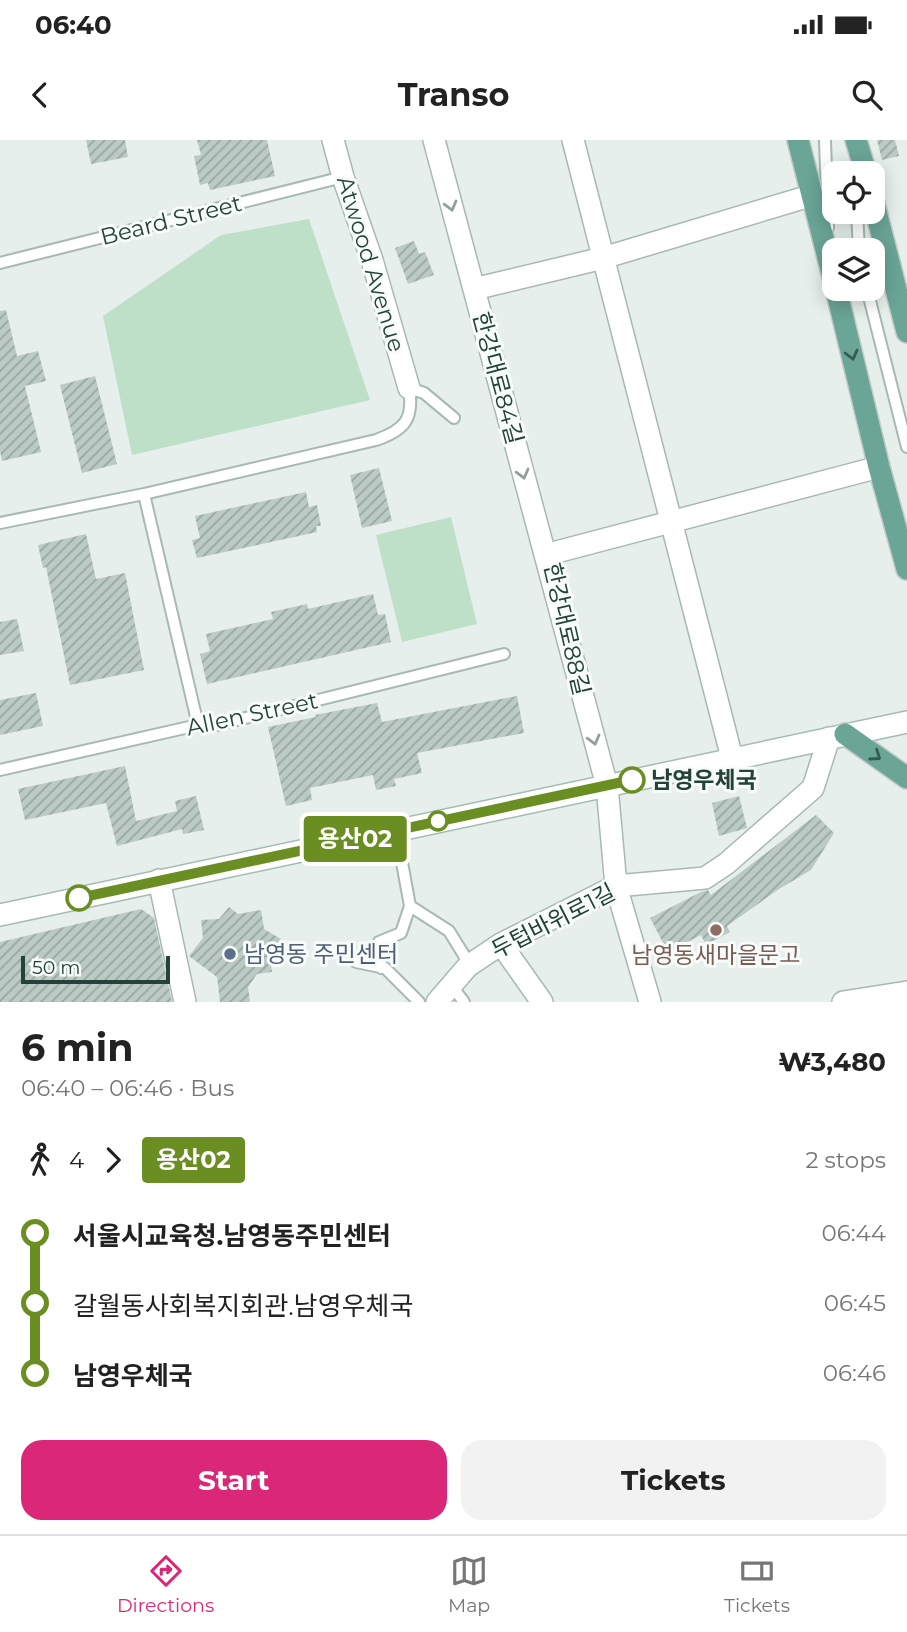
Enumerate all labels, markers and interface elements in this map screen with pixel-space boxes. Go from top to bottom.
text: 06:40 [35,9,112,41]
text: Transo [398,75,509,114]
icon: back [21,76,59,114]
icon: search [848,76,886,114]
map controls [822,161,885,301]
button: locate [822,161,885,224]
street label: Atwood Avenue [331,173,411,355]
street label: Beard Street [97,189,245,251]
one-way arrow [443,200,458,212]
button: layers [822,238,885,301]
street label: 한강대로84길 [467,309,529,447]
one-way arrow [844,349,858,361]
one-way arrow [515,467,529,479]
street label: 한강대로88길 [538,560,596,698]
street label: Allen Street [184,686,320,742]
one-way arrow [586,733,600,745]
one-way arrow [868,748,881,761]
place label: 남영우체국 [651,766,757,794]
marker: 남영우체국 [619,767,645,793]
unlabelled marker [428,811,448,831]
line badge: 용산02 [306,816,404,862]
text: 용산02 [318,824,392,853]
street label: 두텁바위로1길 [486,878,620,964]
unlabelled marker [66,885,92,911]
marker: 남영동새마을문고 [708,922,724,938]
place label: 남영동 주민센터 [244,940,398,968]
place label: 남영동새마을문고 [631,941,801,969]
marker: 남영동 주민센터 [222,946,238,962]
scale bar [21,953,170,985]
text: 50 m [32,956,80,979]
text: 6 min [21,1024,134,1071]
text: ₩3,480 [778,1046,886,1078]
text: 06:40 – 06:46 · Bus [21,1074,234,1102]
icon: walk [21,1141,59,1179]
icon: forward [94,1141,132,1179]
text: 용산02 [156,1145,231,1174]
text: 4 [69,1146,84,1174]
text: 2 stops [806,1146,886,1174]
text: 06:44 [821,1219,886,1247]
text: 서울시교육청.남영동주민센터 [73,1220,391,1252]
text: 06:45 [824,1289,886,1317]
text: 갈월동사회복지회관.남영우체국 [73,1290,413,1322]
text: 06:46 [823,1359,886,1387]
text: 남영우체국 [73,1360,193,1392]
button: Start [21,1440,447,1520]
button: Tickets [461,1440,886,1520]
tab: Directions [117,1552,214,1617]
tab: Map [448,1552,490,1617]
tab: Tickets [724,1552,790,1617]

